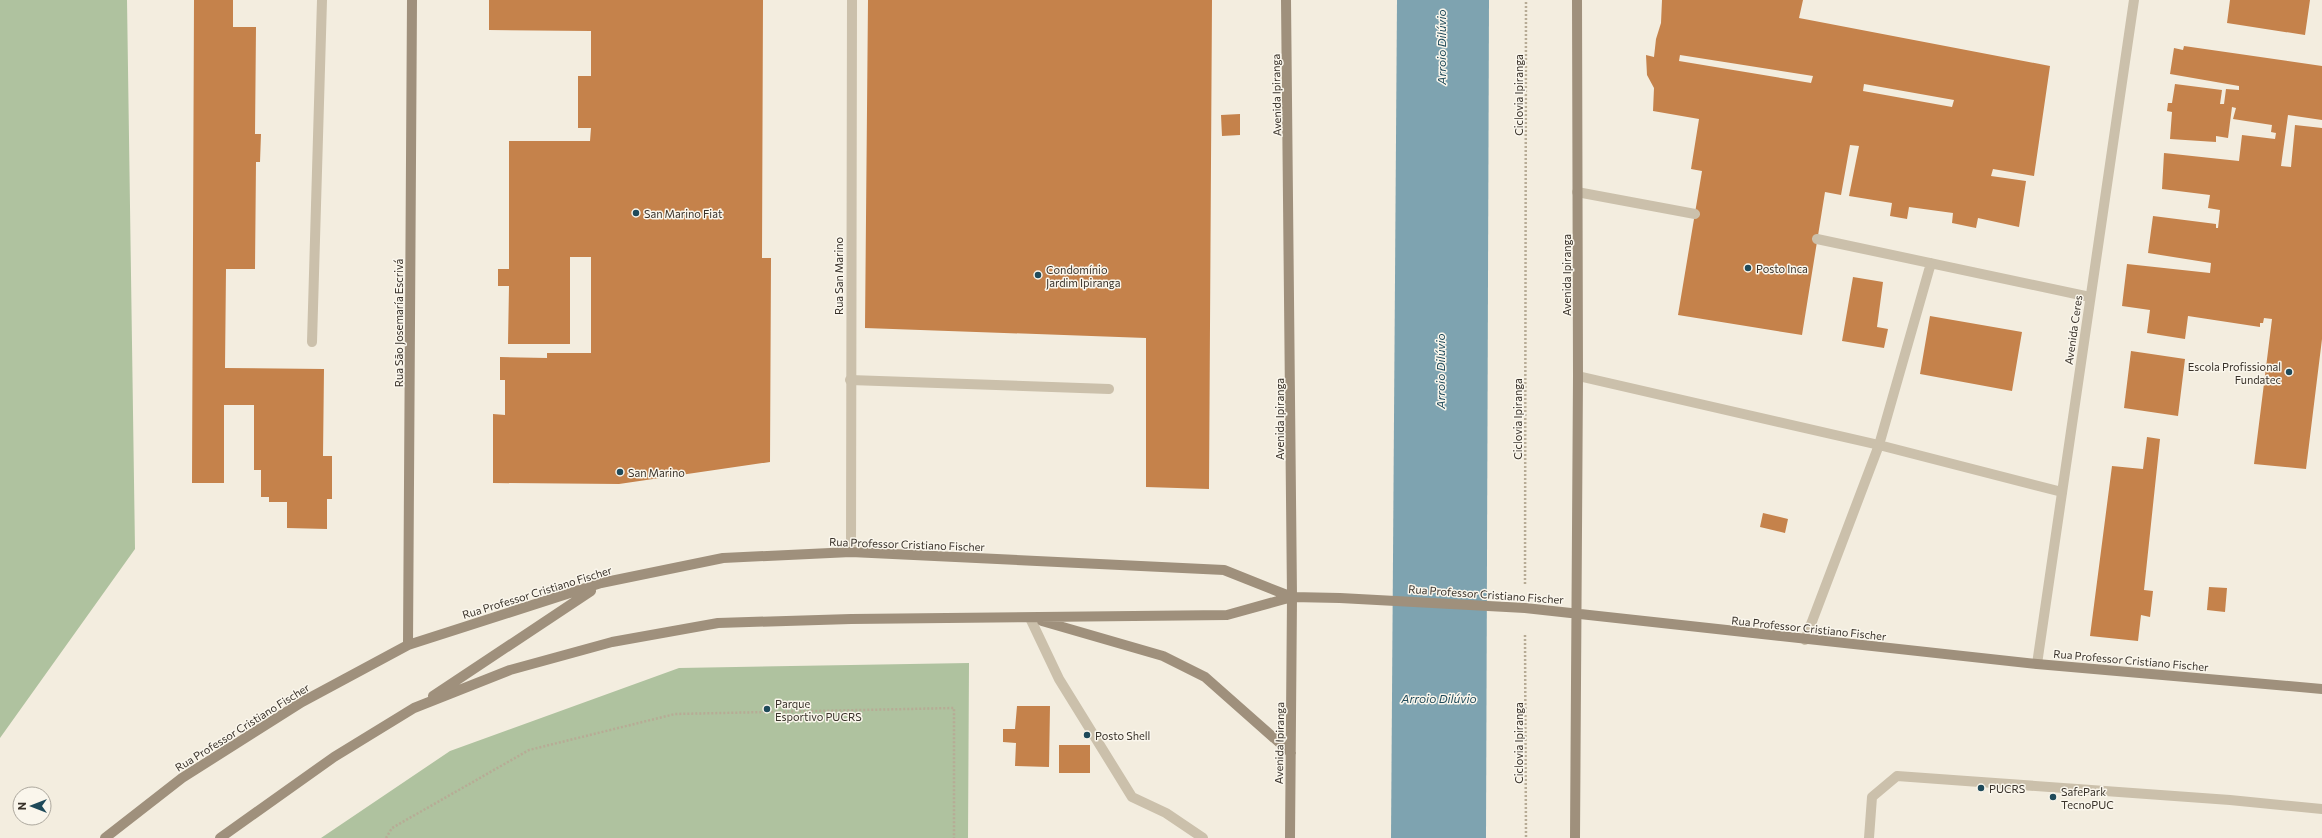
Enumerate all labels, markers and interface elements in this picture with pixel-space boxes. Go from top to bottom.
water label: Arroio Dilúvio [1434,9,1448,86]
street label: Avenida Ipiranga [1269,54,1283,136]
street label: Ciclovia Ipiranga [1512,54,1525,136]
place label: San Marino Fiat [644,207,723,220]
marker: San Marino Fiat [631,208,641,218]
street label: Avenida Ipiranga [1560,234,1573,316]
street label: Rua San Marino [832,236,845,315]
street label: Rua São Josemaría Escrivá [392,259,406,387]
place label: Posto Inca [1756,262,1808,275]
place label: Condomínio Jardim Ipiranga [1046,263,1120,290]
marker: Posto Inca [1743,263,1753,273]
marker: Condomínio Jardim Ipiranga [1033,270,1043,280]
street label: Avenida Ceres [2062,294,2084,366]
water label: Arroio Dilúvio [1433,333,1447,410]
place label: Escola Profissional Fundatec [2188,360,2281,386]
marker: Escola Profissional Fundatec [2284,367,2294,377]
street label: Avenida Ipiranga [1273,378,1286,460]
street label: Ciclovia Ipiranga [1511,378,1524,460]
place label: San Marino [628,466,685,479]
marker: San Marino [615,467,625,477]
street label: Rua Professor Cristiano Fischer [829,535,986,553]
street label: Rua Professor Cristiano Fischer [461,563,614,621]
street label: Rua Professor Cristiano Fischer [1408,582,1565,606]
street label: Rua Professor Cristiano Fischer [1731,613,1888,643]
street label: Rua Professor Cristiano Fischer [2053,647,2210,673]
street label: Rua Professor Cristiano Fischer [173,680,312,774]
water label: Arroio Dilúvio [1400,691,1477,705]
place label: Parque Esportivo PUCRS [775,697,862,723]
street label: Avenida Ipiranga [1272,702,1286,784]
street label: Ciclovia Ipiranga [1512,702,1525,784]
marker: Parque Esportivo PUCRS [762,704,772,714]
place label: Posto Shell [1095,729,1150,742]
marker: Posto Shell [1082,730,1092,740]
place label: PUCRS [1989,782,2025,795]
marker: PUCRS [1976,783,1986,793]
place label: SafePark TecnoPUC [2061,785,2114,811]
north arrow [12,786,52,826]
marker: SafePark TecnoPUC [2048,792,2058,802]
text: N [15,802,28,810]

